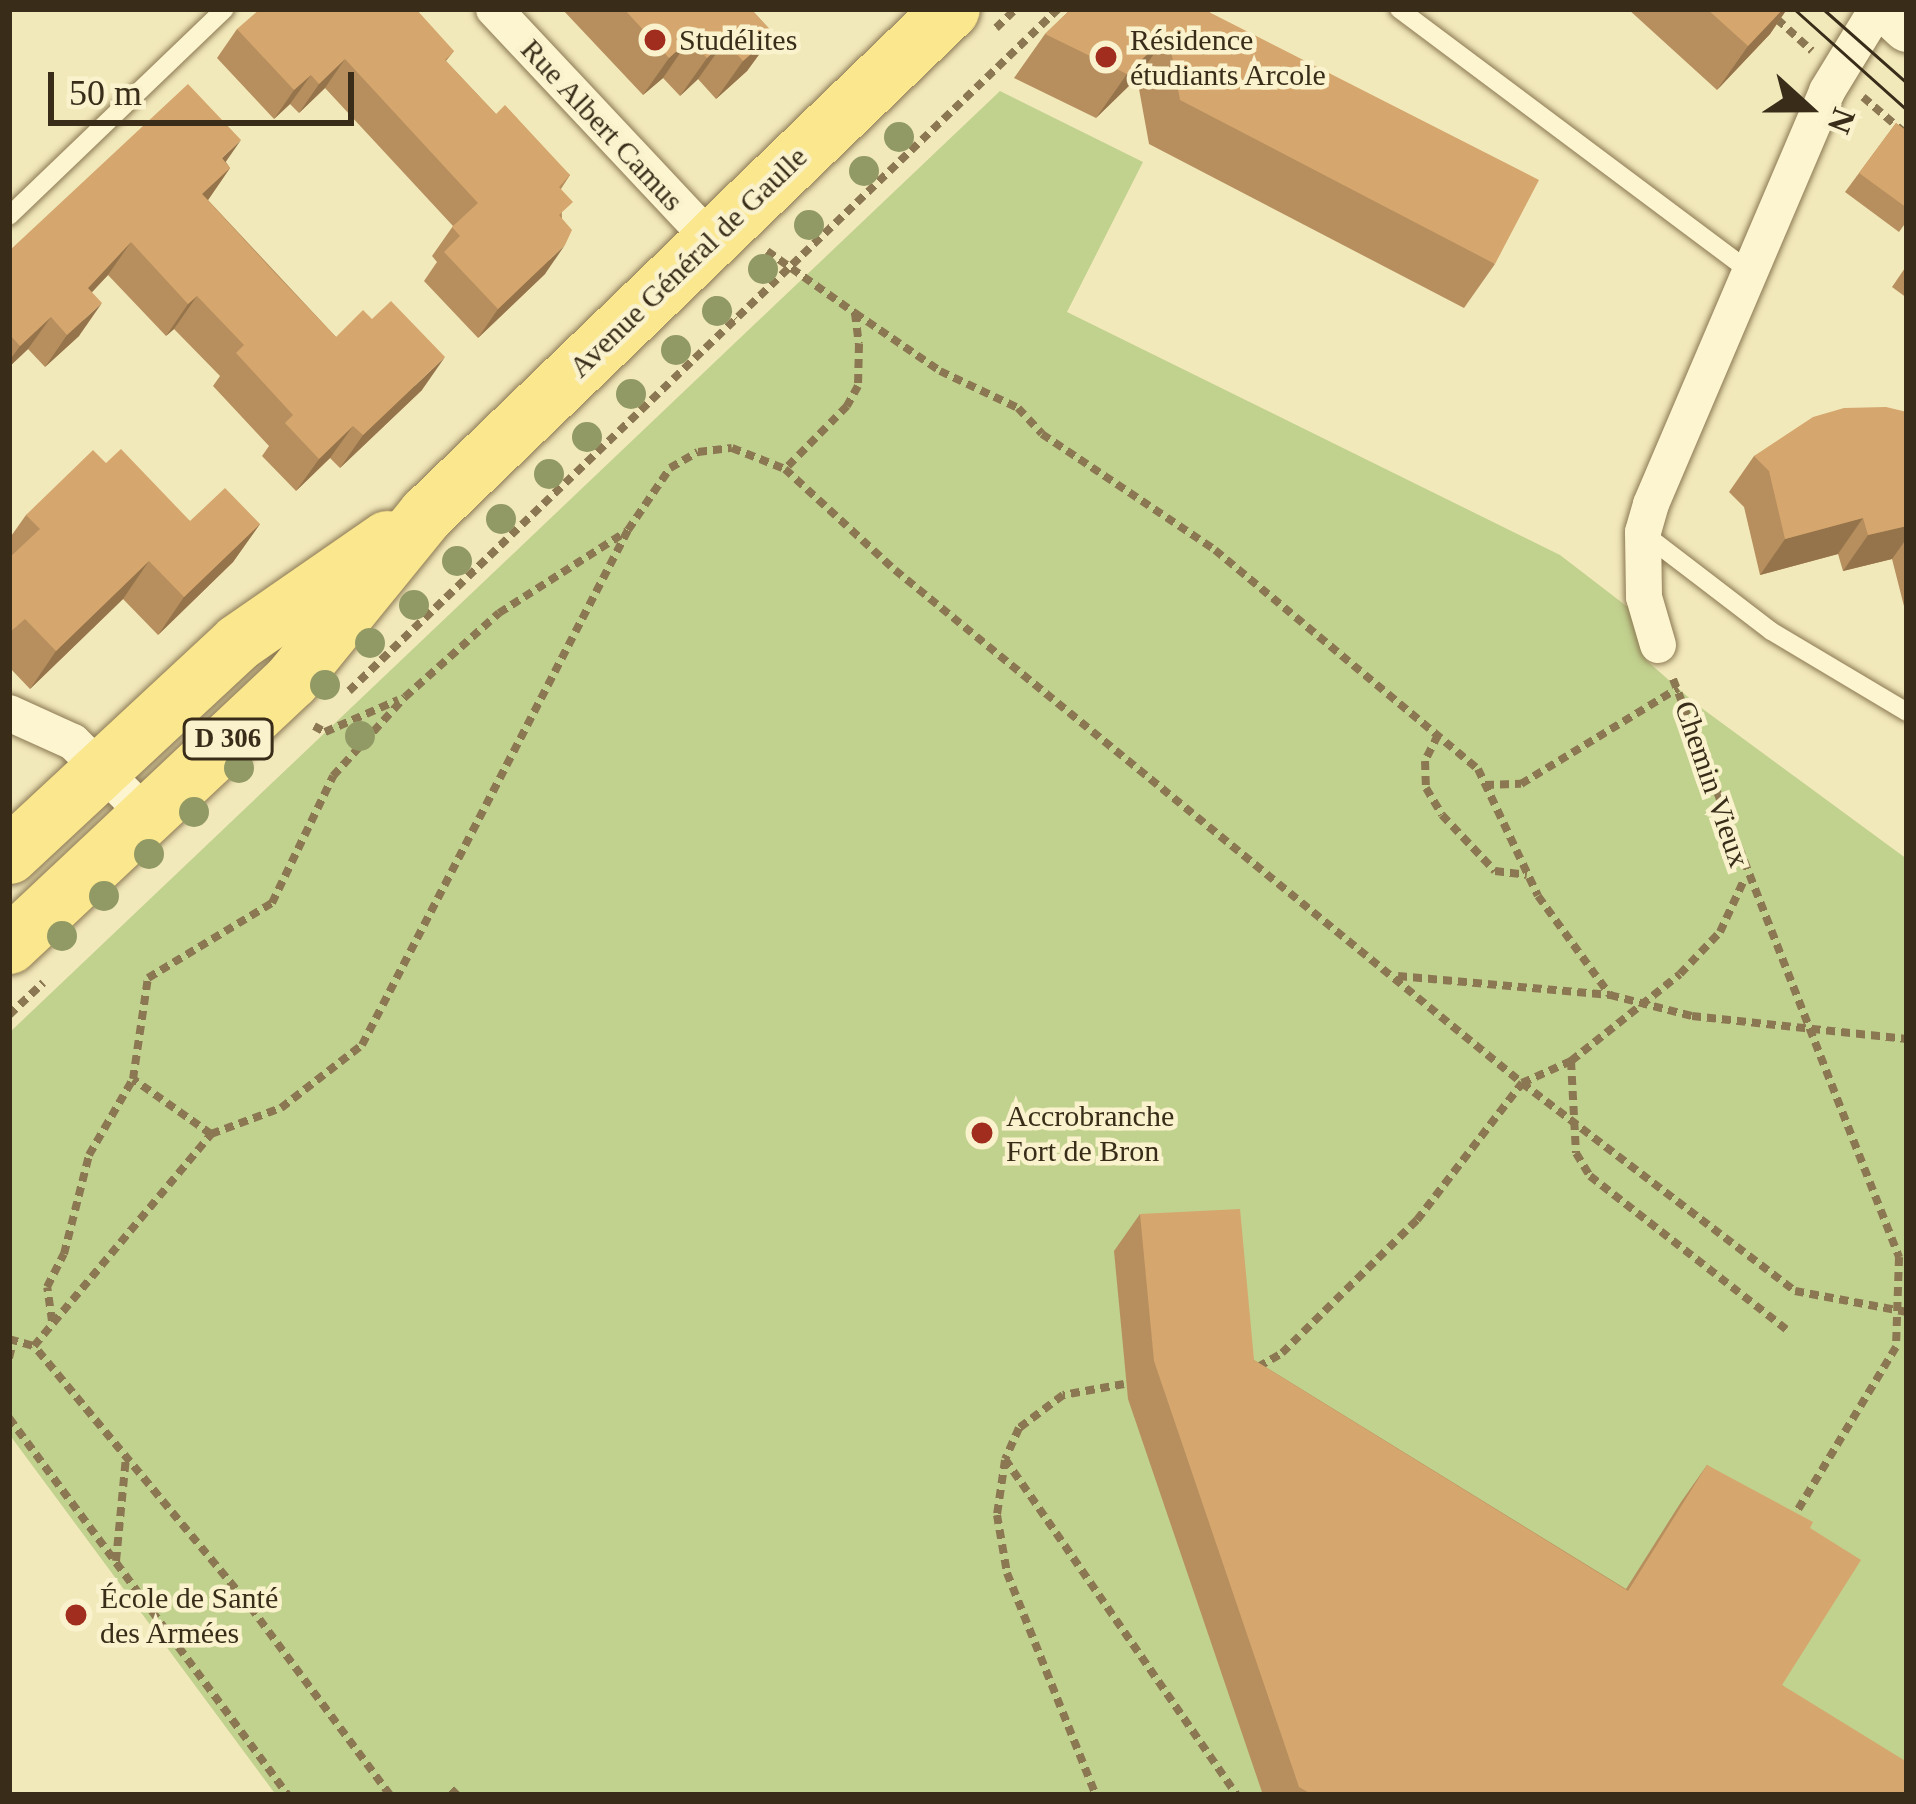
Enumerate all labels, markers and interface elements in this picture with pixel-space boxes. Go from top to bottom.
place label: Studélites [679,22,797,58]
place label: Résidence étudiants Arcole [1130,22,1327,92]
marker: Studélites [642,27,668,53]
street label: Rue Albert Camus [513,31,691,219]
marker: Résidence étudiants Arcole [1093,44,1119,70]
scale bar [54,48,360,122]
north arrow [1748,48,1868,168]
text: 50 m [69,73,142,113]
text: N [1821,103,1863,138]
street label: Avenue Général de Gaulle [562,139,814,385]
street label: Chemin Vieux [1667,696,1757,872]
road number: D 306 [180,718,276,760]
place label: Accrobranche Fort de Bron [1006,1098,1174,1168]
marker: Accrobranche Fort de Bron [969,1120,995,1146]
place label: École de Santé des Armées [100,1580,278,1650]
marker: École de Santé des Armées [63,1602,89,1628]

